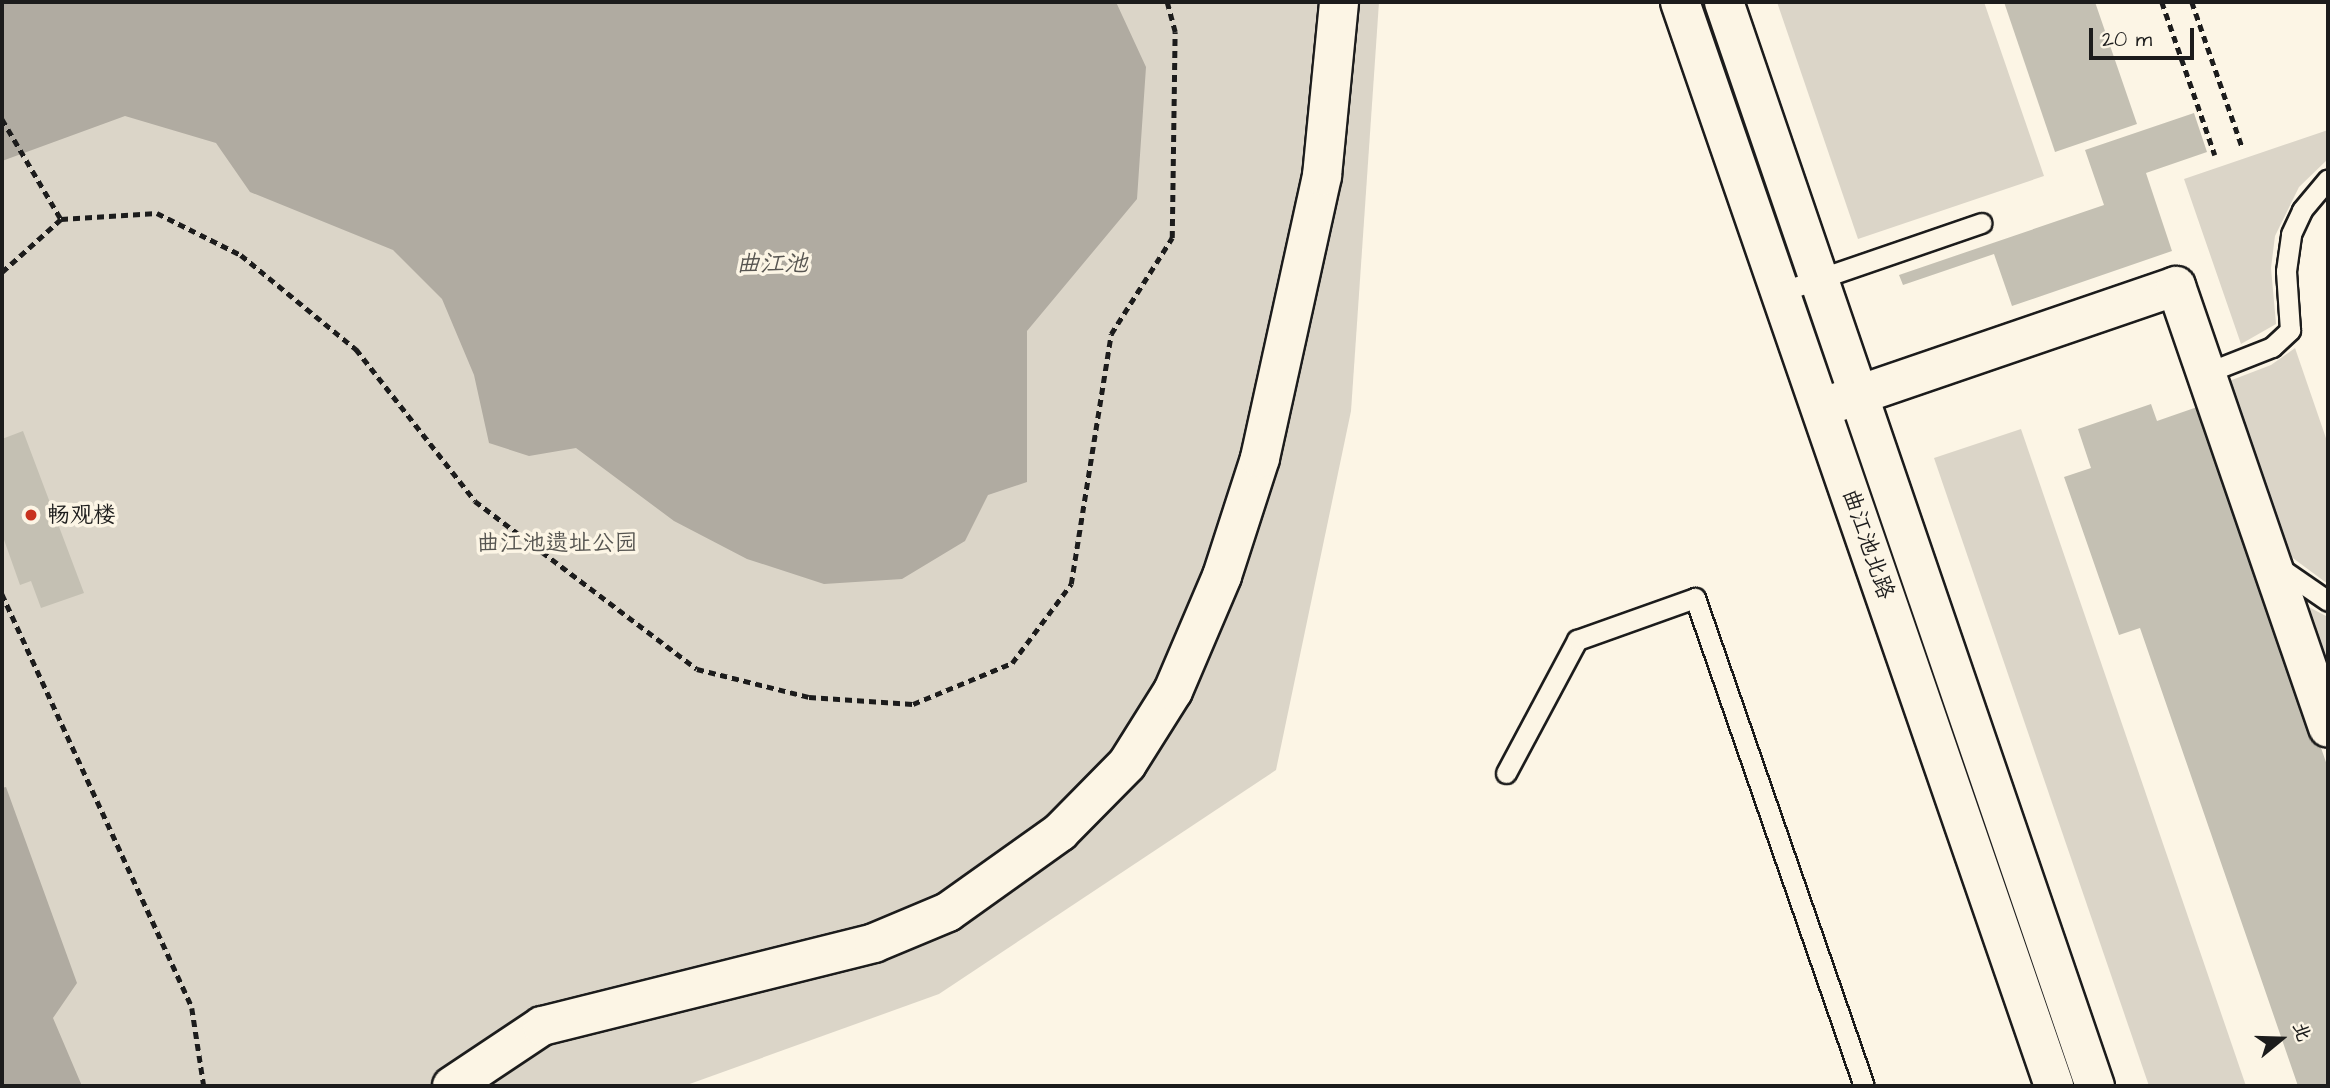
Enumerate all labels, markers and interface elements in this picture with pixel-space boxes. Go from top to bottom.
scale bar [2092,14,2197,58]
text: 20 m [2102,25,2152,54]
water label: 曲江池 [736,251,808,279]
street label: 曲江池北路 [1836,485,1900,603]
place label: 畅观楼 [47,501,116,529]
marker: 畅观楼 [21,505,41,525]
park label: 曲江池遗址公园 [477,529,637,557]
north arrow [2246,1004,2316,1074]
text: 北 [2285,1019,2317,1045]

